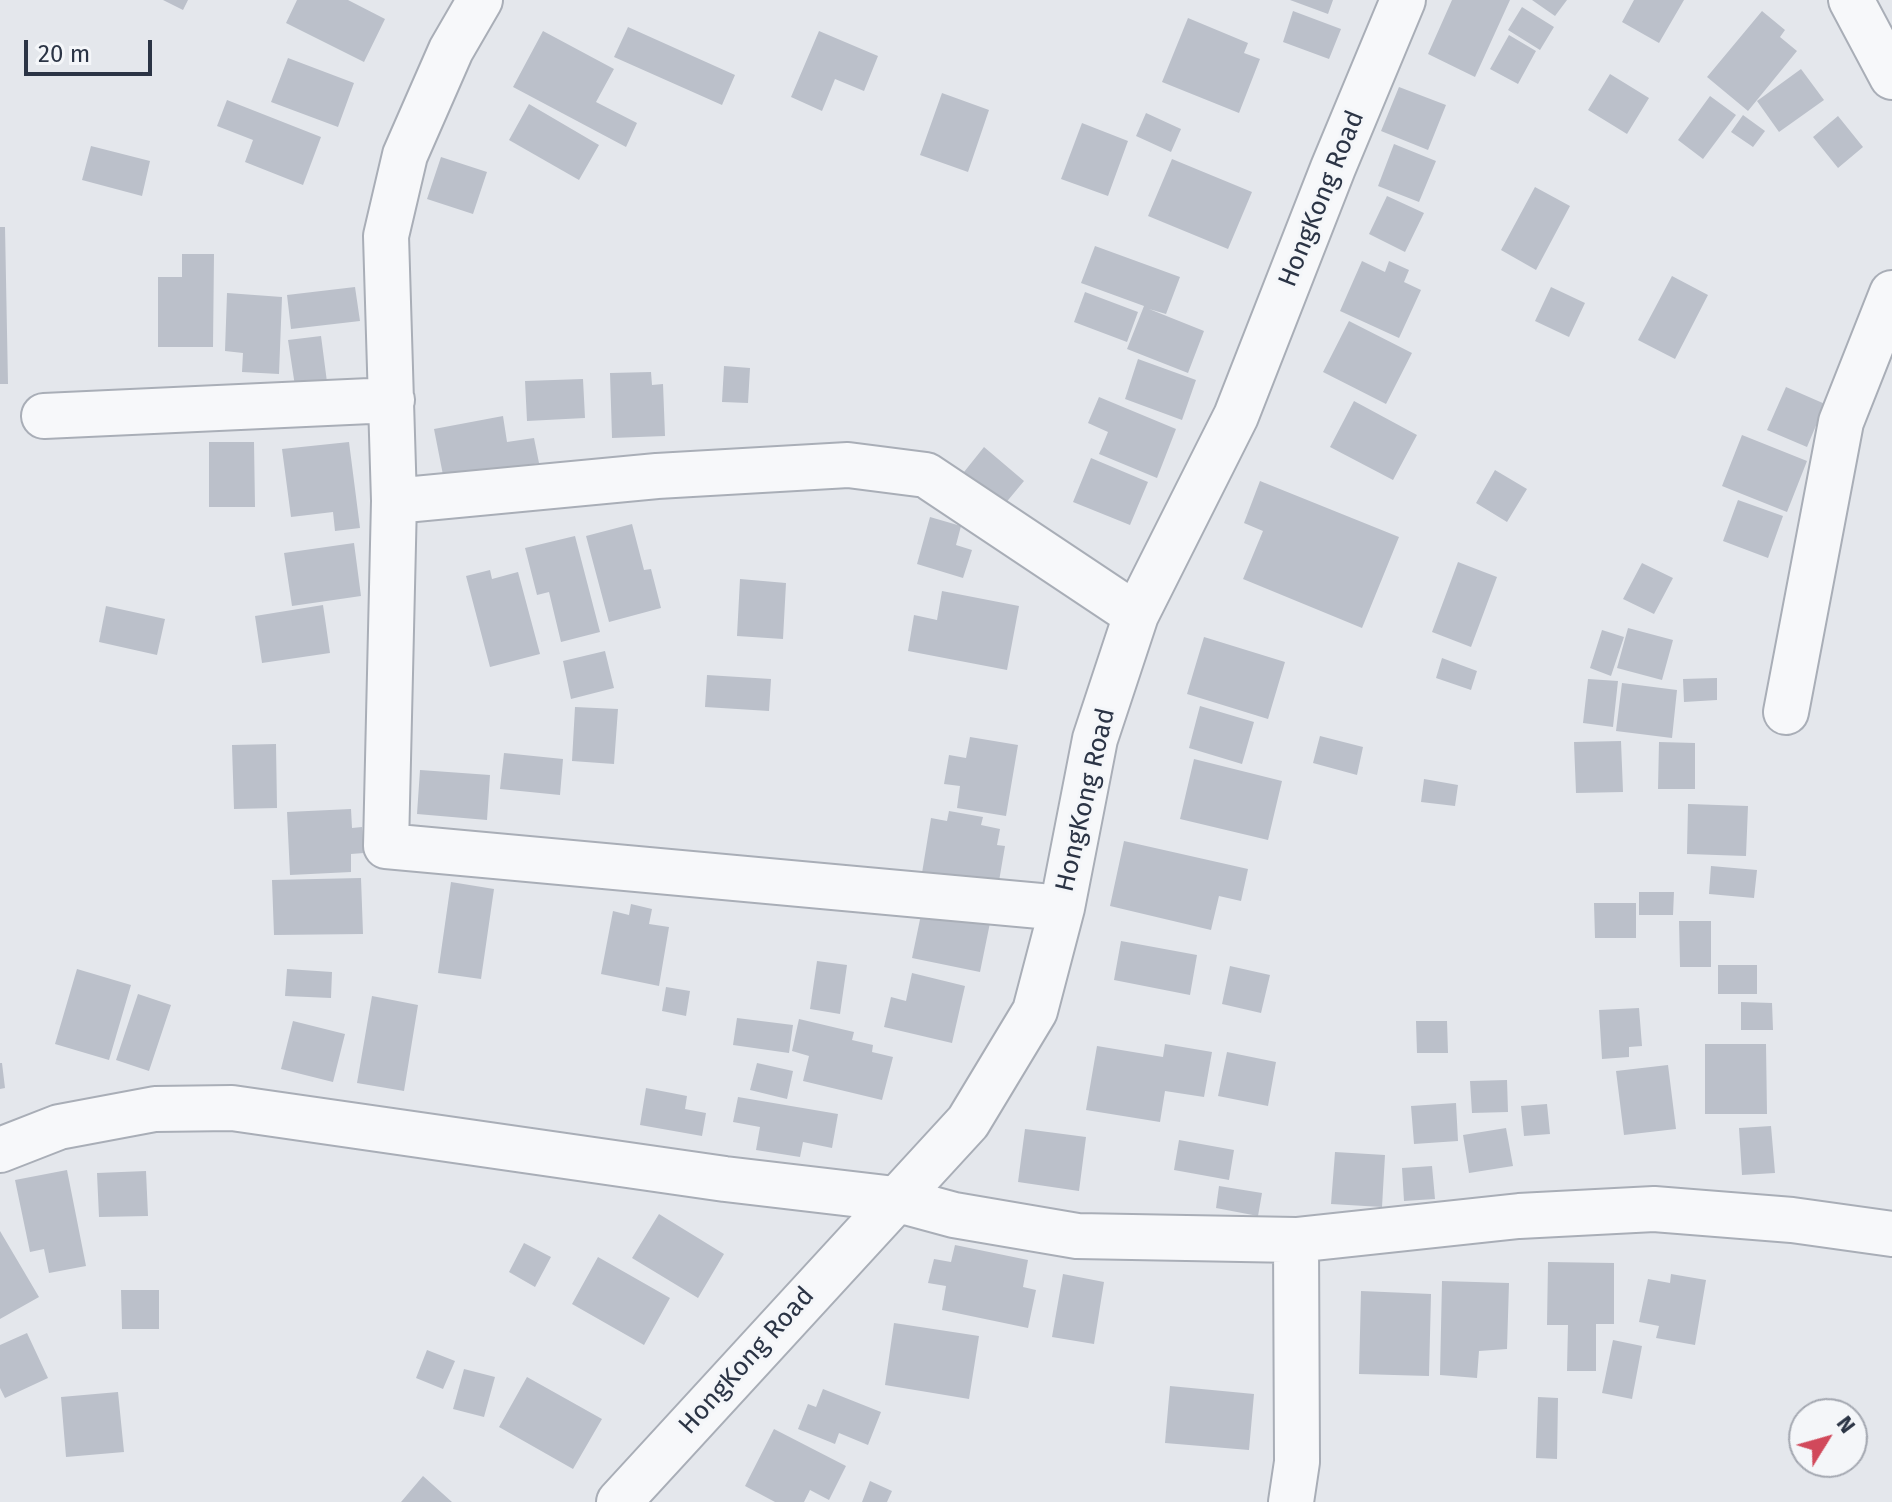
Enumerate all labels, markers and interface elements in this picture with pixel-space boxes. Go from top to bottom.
scale bar [28,24,156,74]
text: 20 m [38,40,90,68]
street label: HongKong Road [1272,106,1372,292]
street label: HongKong Road [1050,705,1122,895]
street label: HongKong Road [673,1281,821,1441]
north arrow [1788,1398,1868,1478]
text: N [1831,1411,1861,1438]

